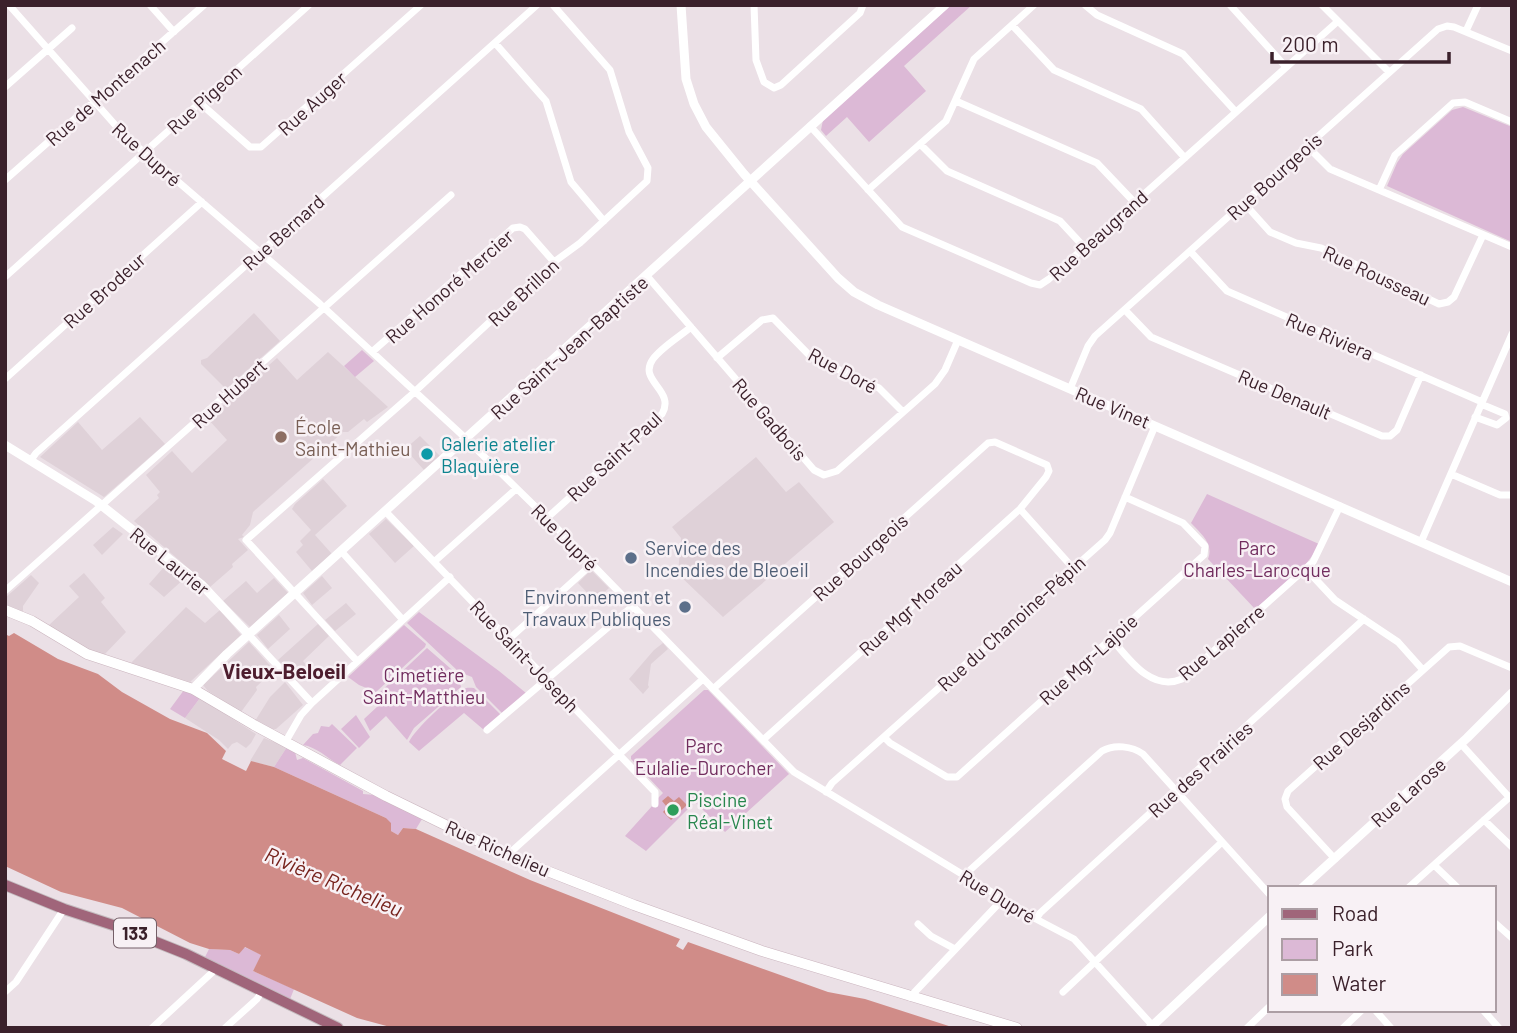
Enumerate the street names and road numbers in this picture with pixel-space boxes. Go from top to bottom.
street label: Rue de Montenach [40,34,170,150]
street label: Rue Pigeon [162,59,246,139]
street label: Rue Auger [273,66,351,140]
street label: Rue Dupré [108,117,186,191]
street label: Rue Bourgeois [1222,127,1326,225]
street label: Rue Beaugrand [1044,185,1152,285]
street label: Rue Bernard [237,189,329,275]
street label: Rue Honoré Mercier [380,224,518,348]
street label: Rue Rousseau [1320,240,1434,310]
street label: Rue Brodeur [58,247,150,333]
street label: Rue Brillon [483,253,563,331]
street label: Rue Saint-Jean-Baptiste [486,270,652,424]
street label: Rue Riviera [1283,307,1377,365]
street label: Rue Doré [805,342,881,398]
street label: Rue Hubert [187,353,271,433]
street label: Rue Denault [1235,364,1335,424]
street label: Rue Gadbois [728,373,812,465]
street label: Rue Vinet [1072,381,1154,433]
street label: Rue Saint-Paul [562,406,666,506]
street label: Rue Dupré [527,499,603,575]
street label: Rue Bourgeois [808,508,912,606]
street label: Rue Laurier [126,522,214,600]
street label: Rue du Chanoine-Pépin [932,550,1090,696]
street label: Rue Mgr Moreau [854,556,966,660]
street label: Rue Saint-Joseph [466,595,584,717]
street label: Rue Lapierre [1173,599,1269,685]
street label: Rue Mgr-Lajoie [1034,609,1142,709]
street label: Rue Desjardins [1308,676,1414,774]
street label: Rue des Prairies [1143,716,1257,822]
street label: Rue Larose [1366,752,1450,832]
street label: Rue Richelieu [442,815,554,881]
street label: Rue Dupré [956,864,1040,928]
road number: 133 [114,918,156,948]

